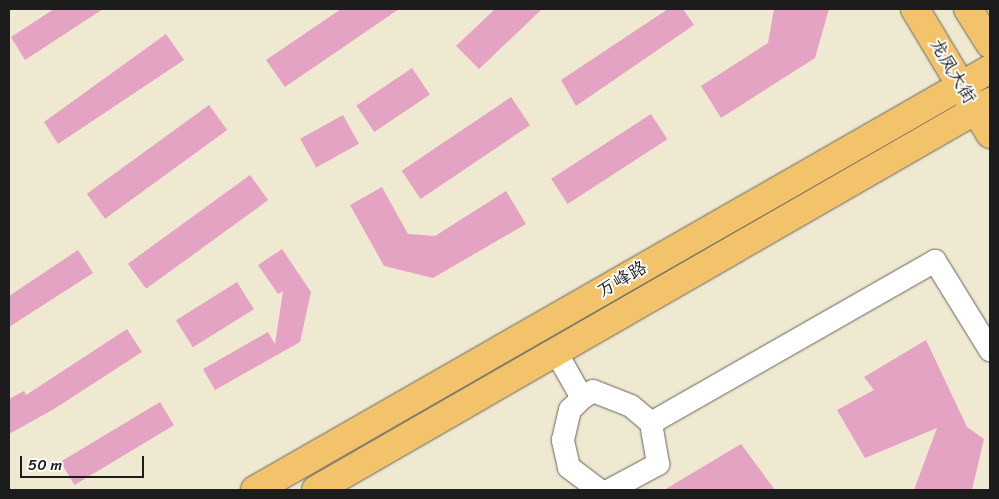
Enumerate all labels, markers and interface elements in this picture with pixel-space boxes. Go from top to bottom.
street label: 龙凤大街 [925,35,981,107]
street label: 万峰路 [593,256,651,302]
scale bar [22,446,146,478]
text: 50 m [28,452,62,478]

